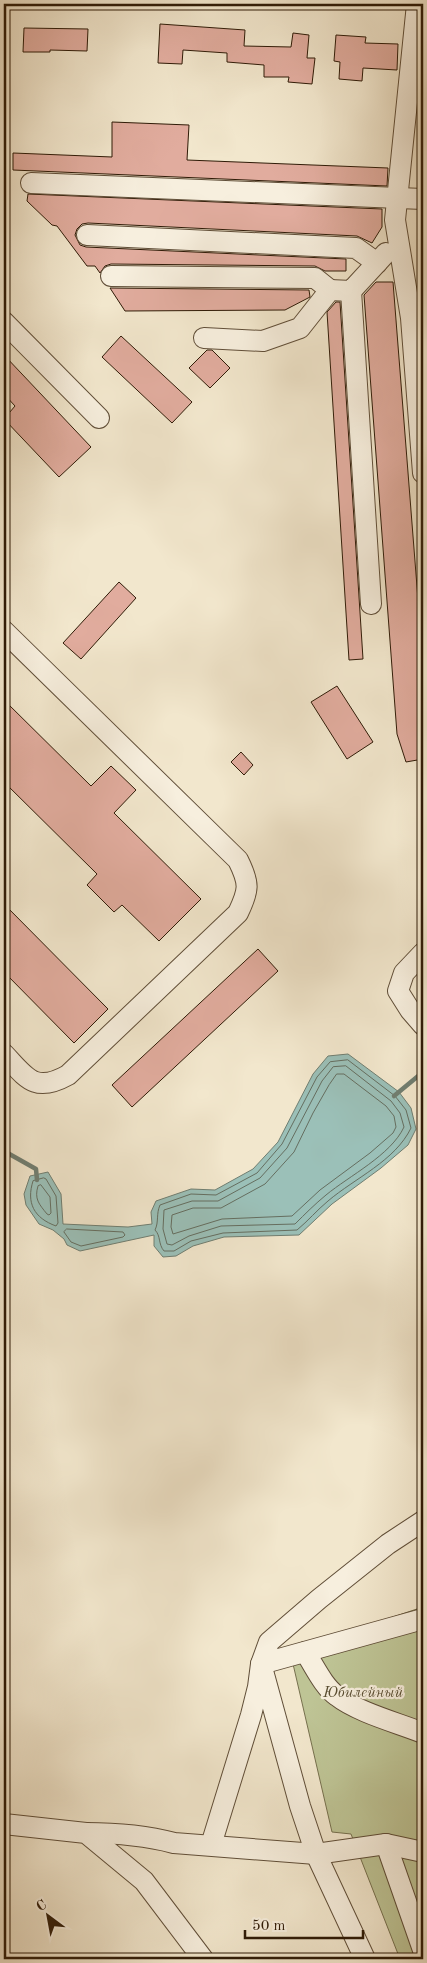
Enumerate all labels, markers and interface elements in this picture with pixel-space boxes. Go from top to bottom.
park label: Юбилейный [322,1685,404,1701]
north arrow [22,1890,72,1940]
text: С [34,1897,49,1914]
scale bar [245,1908,362,1940]
text: 50 m [252,1919,286,1934]

